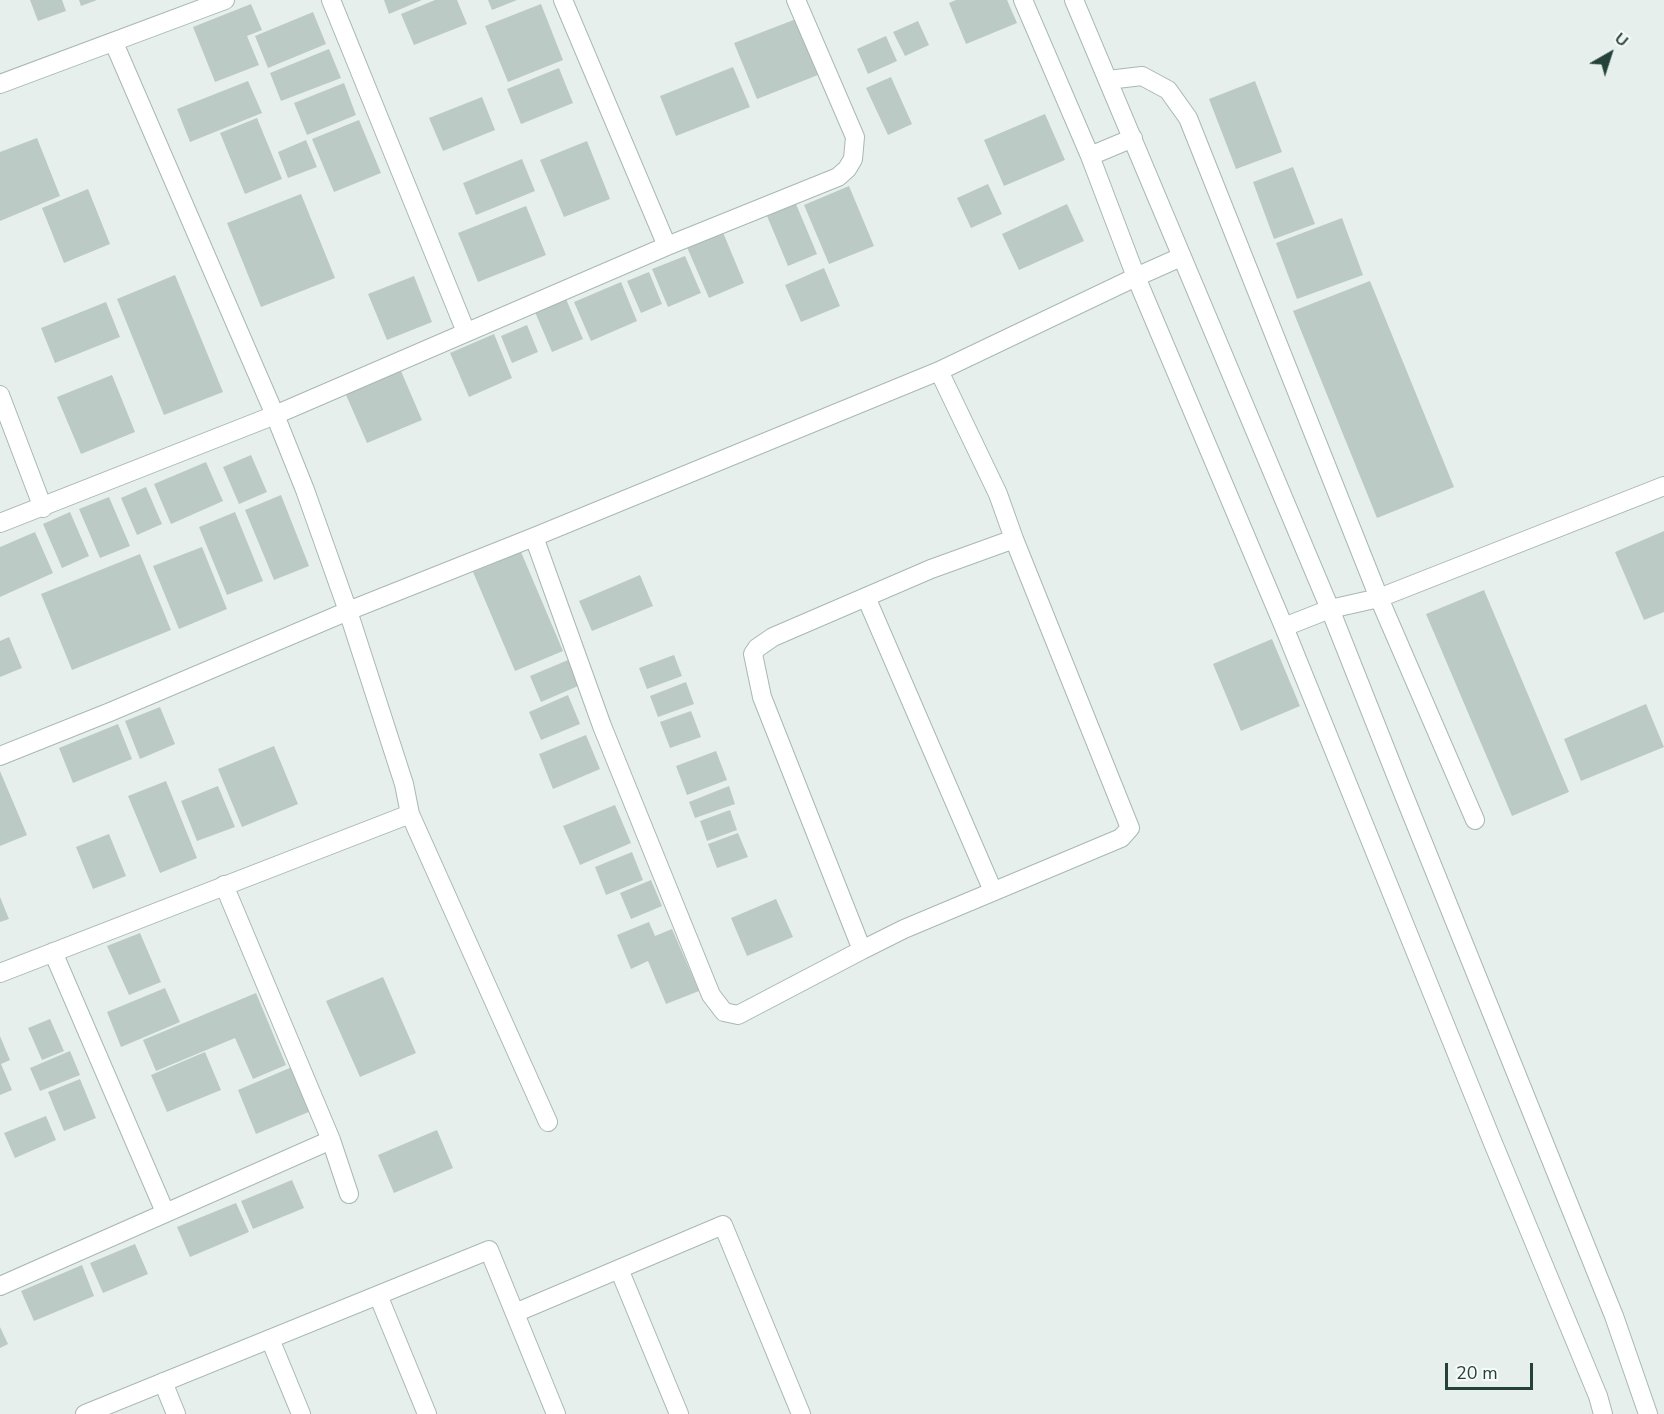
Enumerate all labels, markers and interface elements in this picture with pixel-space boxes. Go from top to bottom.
north arrow [1580,24,1640,84]
text: U [1610,28,1633,52]
scale bar [1448,1351,1536,1389]
text: 20 m [1456,1361,1498,1385]

